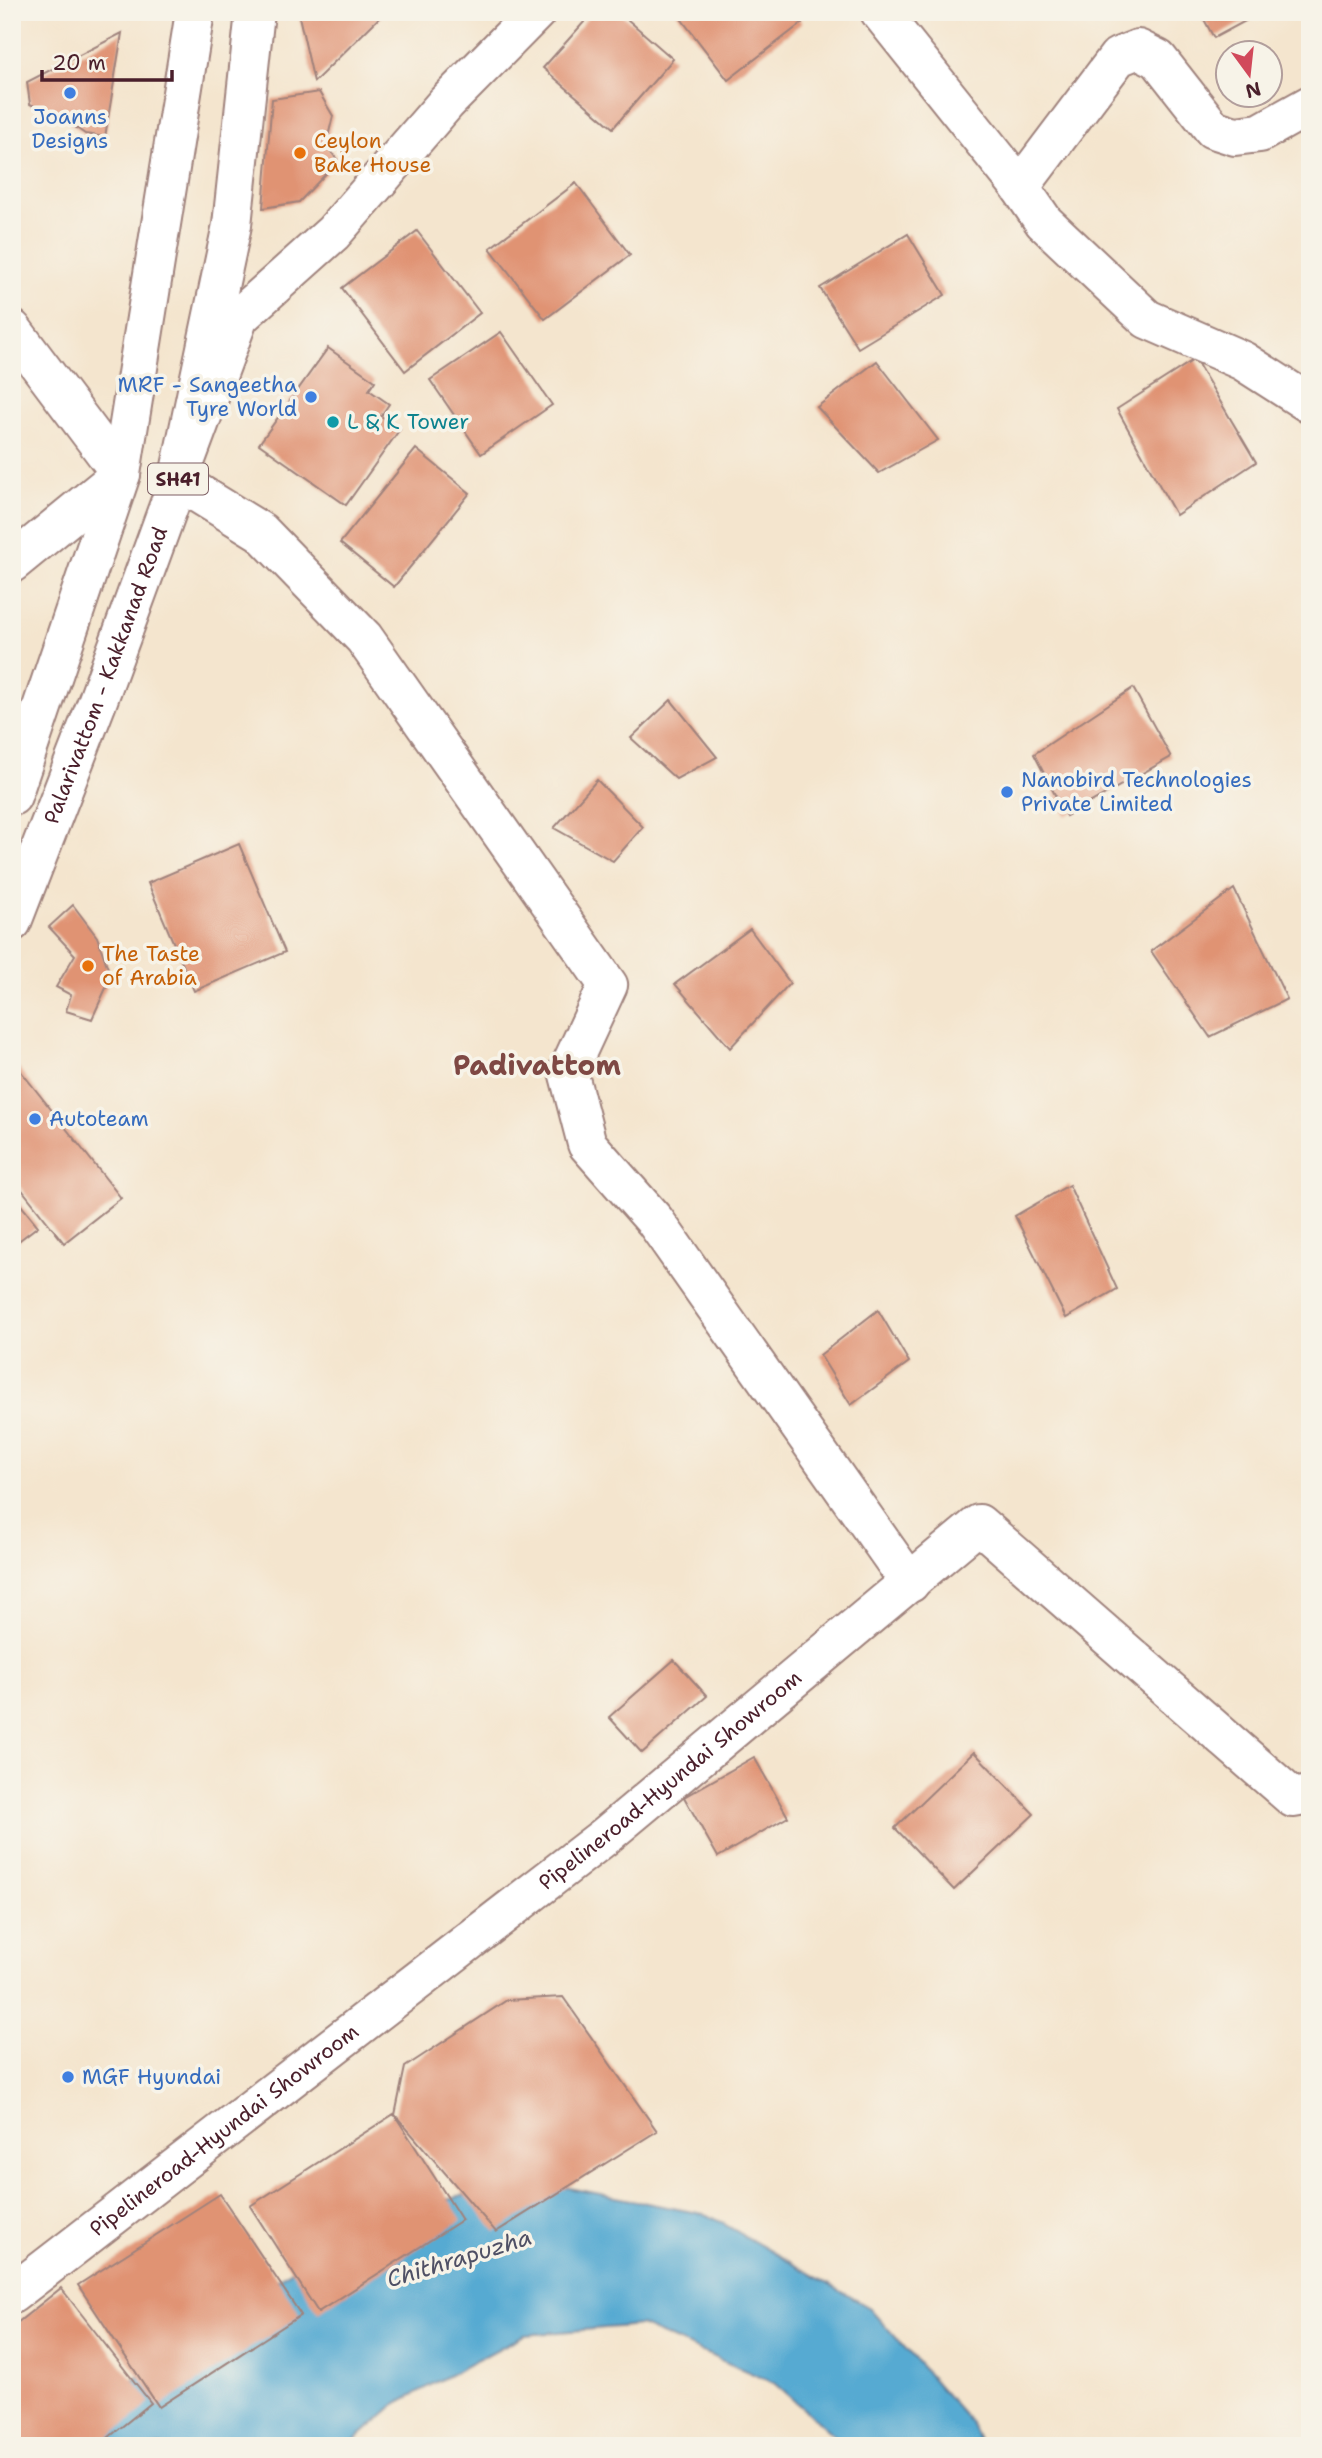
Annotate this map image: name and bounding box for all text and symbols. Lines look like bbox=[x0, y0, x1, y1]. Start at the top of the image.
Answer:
scale bar bbox=[42, 38, 172, 82]
north arrow bbox=[1214, 38, 1284, 108]
text: 20 m bbox=[52, 49, 106, 77]
text: N bbox=[1243, 76, 1264, 104]
marker: Joanns Designs bbox=[62, 85, 78, 101]
place label: Joanns Designs bbox=[32, 103, 108, 155]
place label: Ceylon Bake House bbox=[314, 127, 431, 179]
marker: Ceylon Bake House bbox=[292, 145, 308, 161]
place label: MRF - Sangeetha Tyre World bbox=[117, 371, 297, 423]
marker: MRF - Sangeetha Tyre World bbox=[303, 389, 319, 405]
place label: L & K Tower bbox=[347, 408, 469, 436]
marker: L & K Tower bbox=[325, 414, 341, 430]
road number: SH41 bbox=[148, 464, 208, 494]
street label: Palarivattom - Kakkanad Road bbox=[37, 523, 174, 828]
place label: Nanobird Technologies Private Limited bbox=[1021, 766, 1252, 818]
marker: Nanobird Technologies Private Limited bbox=[999, 784, 1015, 800]
place label: The Taste of Arabia bbox=[102, 940, 200, 992]
marker: The Taste of Arabia bbox=[80, 958, 96, 974]
district label: Padivattom bbox=[453, 1046, 621, 1084]
place label: Autoteam bbox=[49, 1105, 149, 1133]
marker: Autoteam bbox=[27, 1111, 43, 1127]
street label: Pipelineroad-Hyundai Showroom bbox=[533, 1664, 807, 1896]
street label: Pipelineroad-Hyundai Showroom bbox=[84, 2018, 364, 2243]
place label: MGF Hyundai bbox=[82, 2063, 221, 2091]
marker: MGF Hyundai bbox=[60, 2069, 76, 2085]
water label: Chithrapuzha bbox=[383, 2222, 535, 2294]

